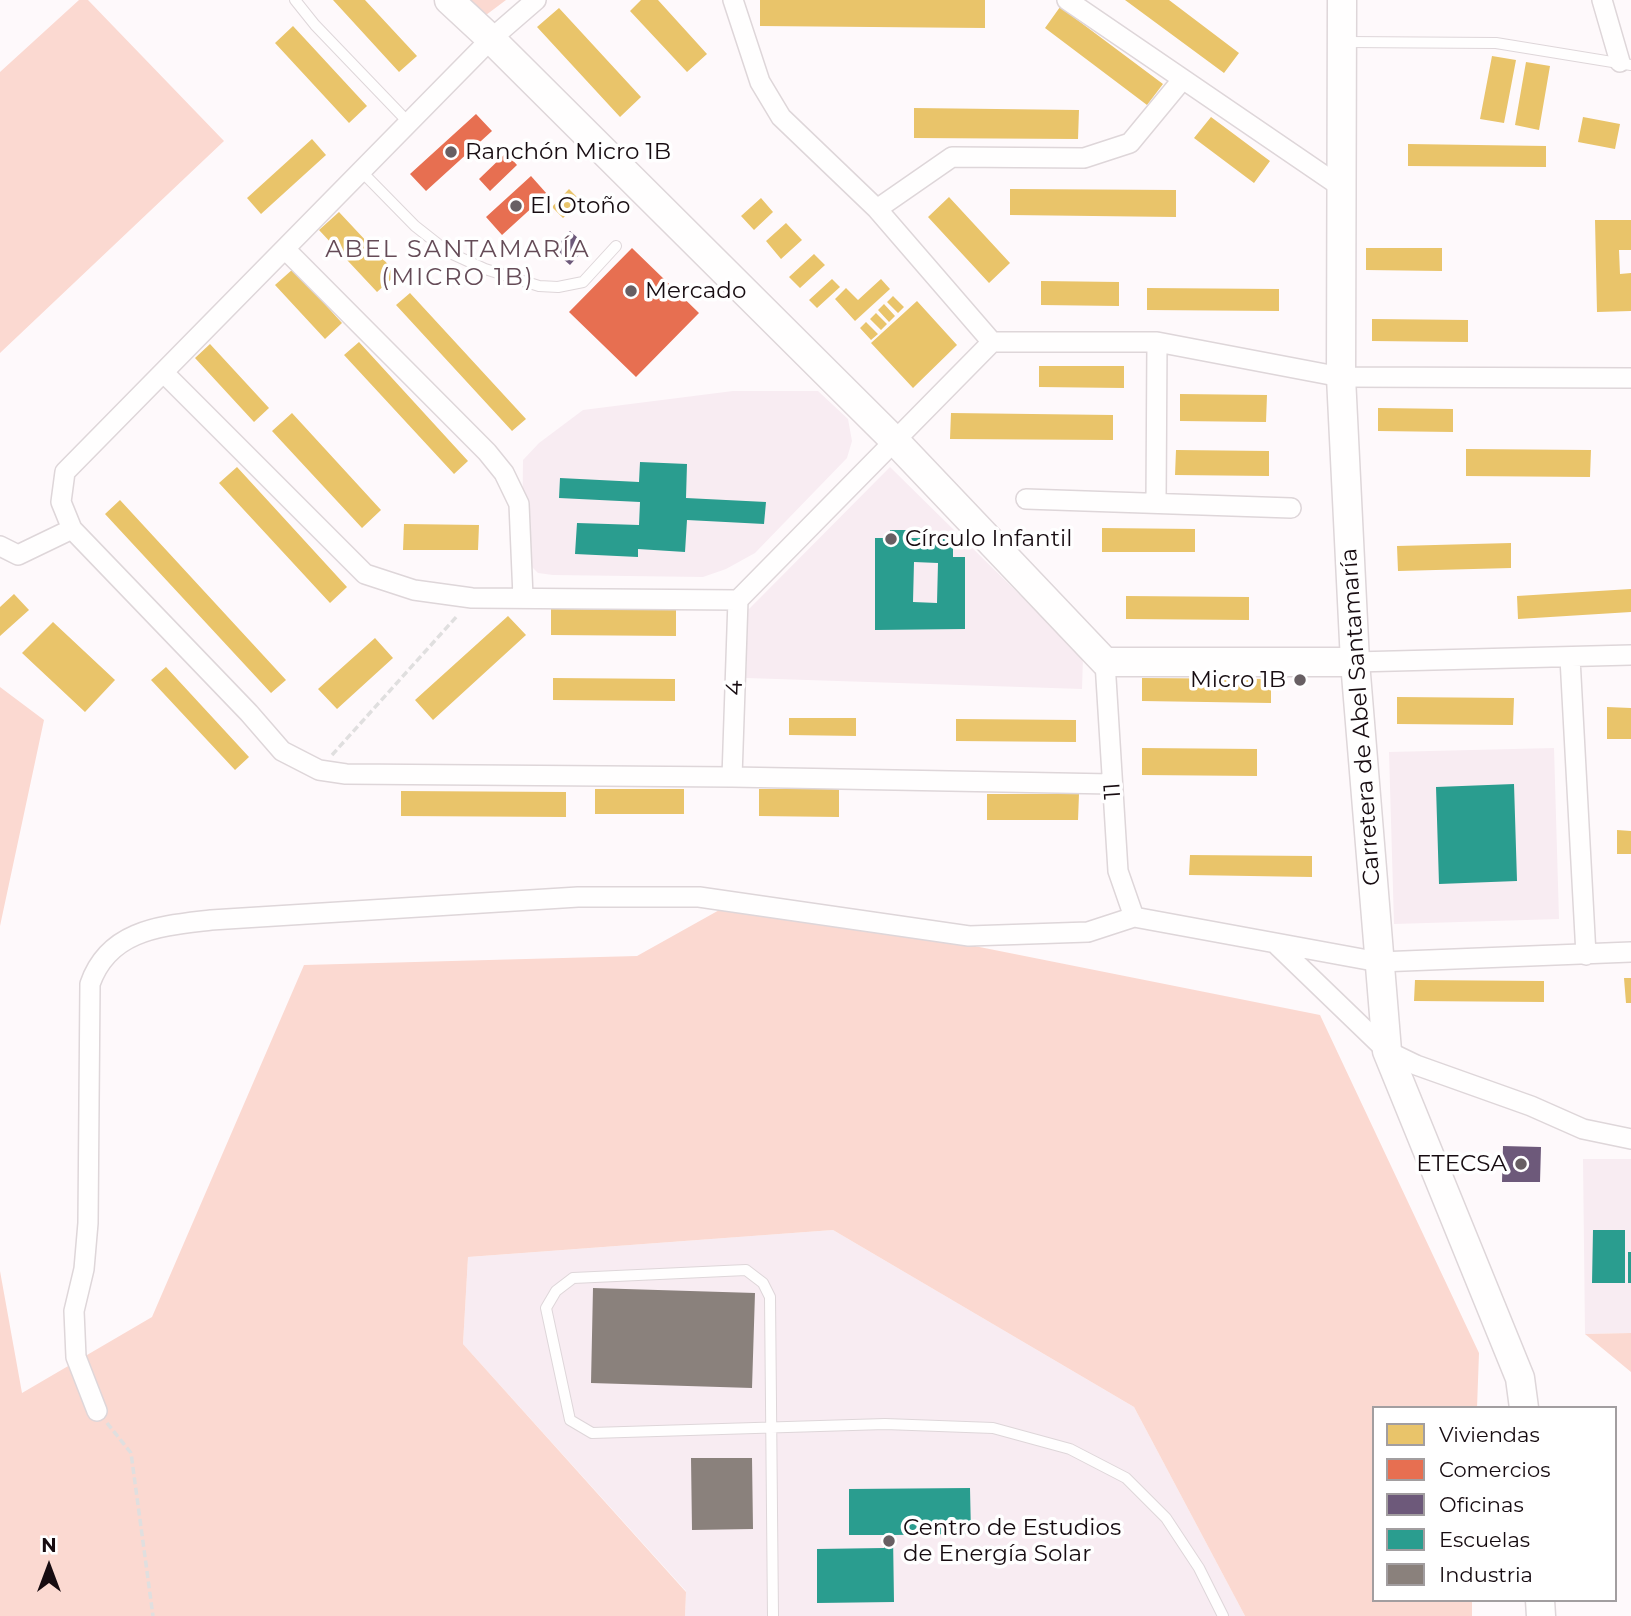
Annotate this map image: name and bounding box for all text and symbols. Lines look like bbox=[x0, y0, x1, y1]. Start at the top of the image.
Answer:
place label: Ranchón Micro 1B bbox=[465, 138, 671, 166]
marker: Ranchón Micro 1B bbox=[443, 144, 459, 160]
place label: El Otoño bbox=[530, 192, 630, 220]
marker: El Otoño bbox=[508, 198, 524, 214]
district label: ABEL SANTAMARÍA (MICRO 1B) bbox=[327, 236, 589, 292]
place label: Mercado bbox=[645, 277, 746, 305]
marker: Mercado bbox=[623, 283, 639, 299]
place label: Círculo Infantil bbox=[905, 525, 1072, 553]
marker: Círculo Infantil bbox=[883, 531, 899, 547]
street label: Carretera de Abel Santamaría bbox=[1335, 547, 1387, 887]
place label: Micro 1B bbox=[1190, 666, 1286, 694]
marker: Micro 1B bbox=[1292, 672, 1308, 688]
street label: 4 bbox=[721, 680, 749, 696]
street label: 11 bbox=[1099, 782, 1127, 800]
place label: ETECSA bbox=[1416, 1150, 1507, 1178]
marker: ETECSA bbox=[1513, 1156, 1529, 1172]
legend bbox=[1372, 1406, 1617, 1602]
text: Viviendas bbox=[1439, 1422, 1540, 1447]
text: Comercios bbox=[1439, 1457, 1550, 1482]
text: Oficinas bbox=[1439, 1492, 1524, 1517]
place label: Centro de Estudios de Energía Solar bbox=[903, 1514, 1121, 1568]
text: Escuelas bbox=[1439, 1527, 1530, 1552]
north arrow bbox=[14, 1532, 84, 1602]
marker: Centro de Estudios de Energía Solar bbox=[881, 1533, 897, 1549]
text: N bbox=[41, 1534, 57, 1557]
text: Industria bbox=[1439, 1562, 1533, 1587]

